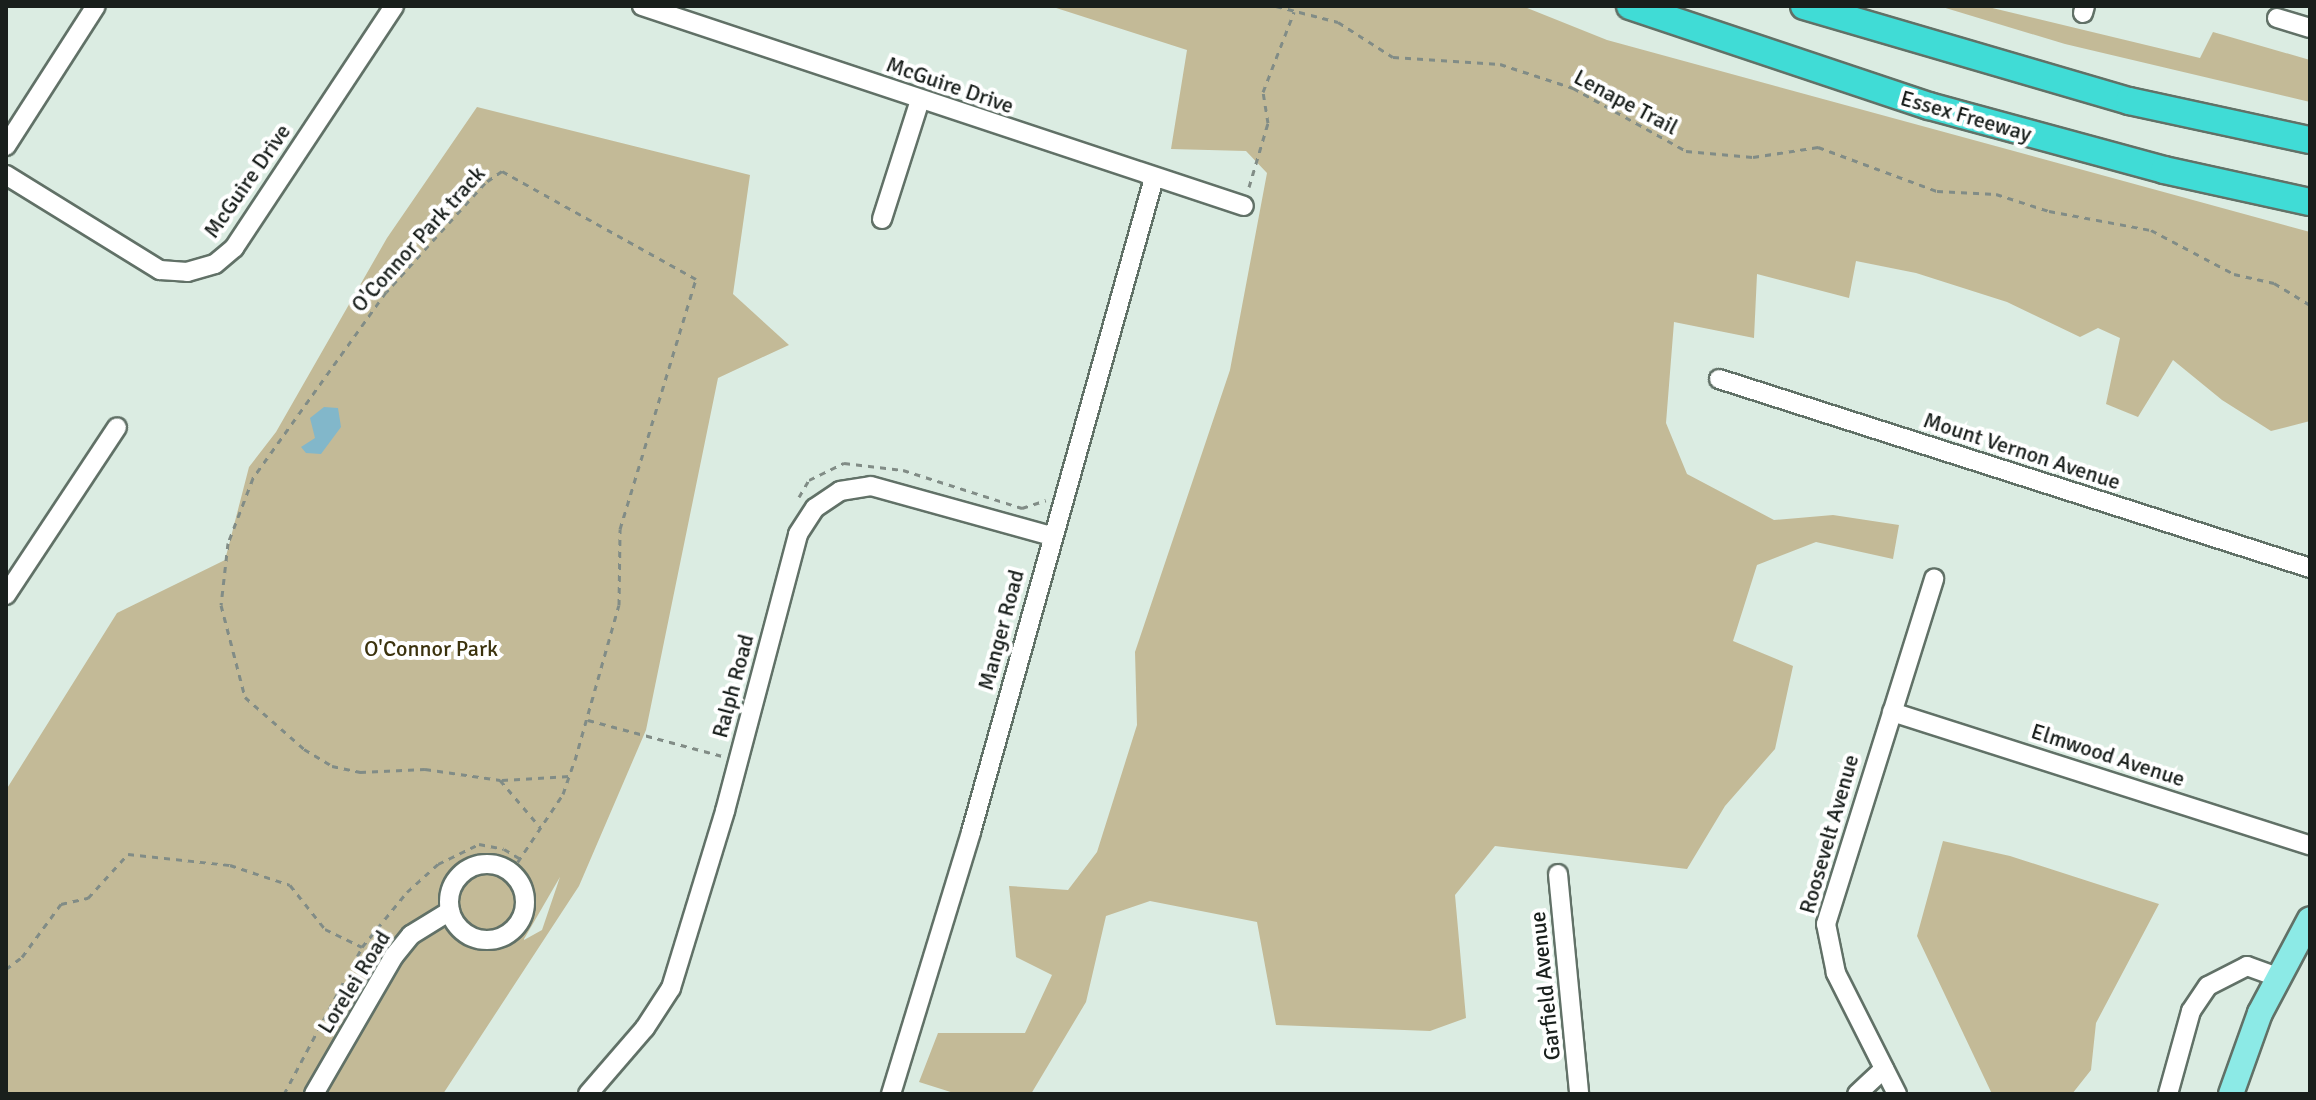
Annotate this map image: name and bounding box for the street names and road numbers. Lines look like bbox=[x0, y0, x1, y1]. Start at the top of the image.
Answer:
street label: McGuire Drive bbox=[883, 51, 1017, 119]
street label: Lenape Trail bbox=[1570, 64, 1682, 140]
street label: Essex Freeway bbox=[1898, 85, 2034, 147]
street label: McGuire Drive bbox=[198, 119, 296, 243]
street label: O'Connor Park track bbox=[346, 161, 490, 317]
street label: Mount Vernon Avenue bbox=[1920, 407, 2124, 495]
street label: Manger Road bbox=[972, 567, 1030, 693]
street label: Ralph Road bbox=[707, 631, 759, 741]
street label: Elmwood Avenue bbox=[2028, 718, 2188, 792]
street label: Roosevelt Avenue bbox=[1794, 751, 1864, 917]
street label: Garfield Avenue bbox=[1524, 910, 1566, 1062]
street label: Lorelei Road bbox=[312, 926, 396, 1038]

